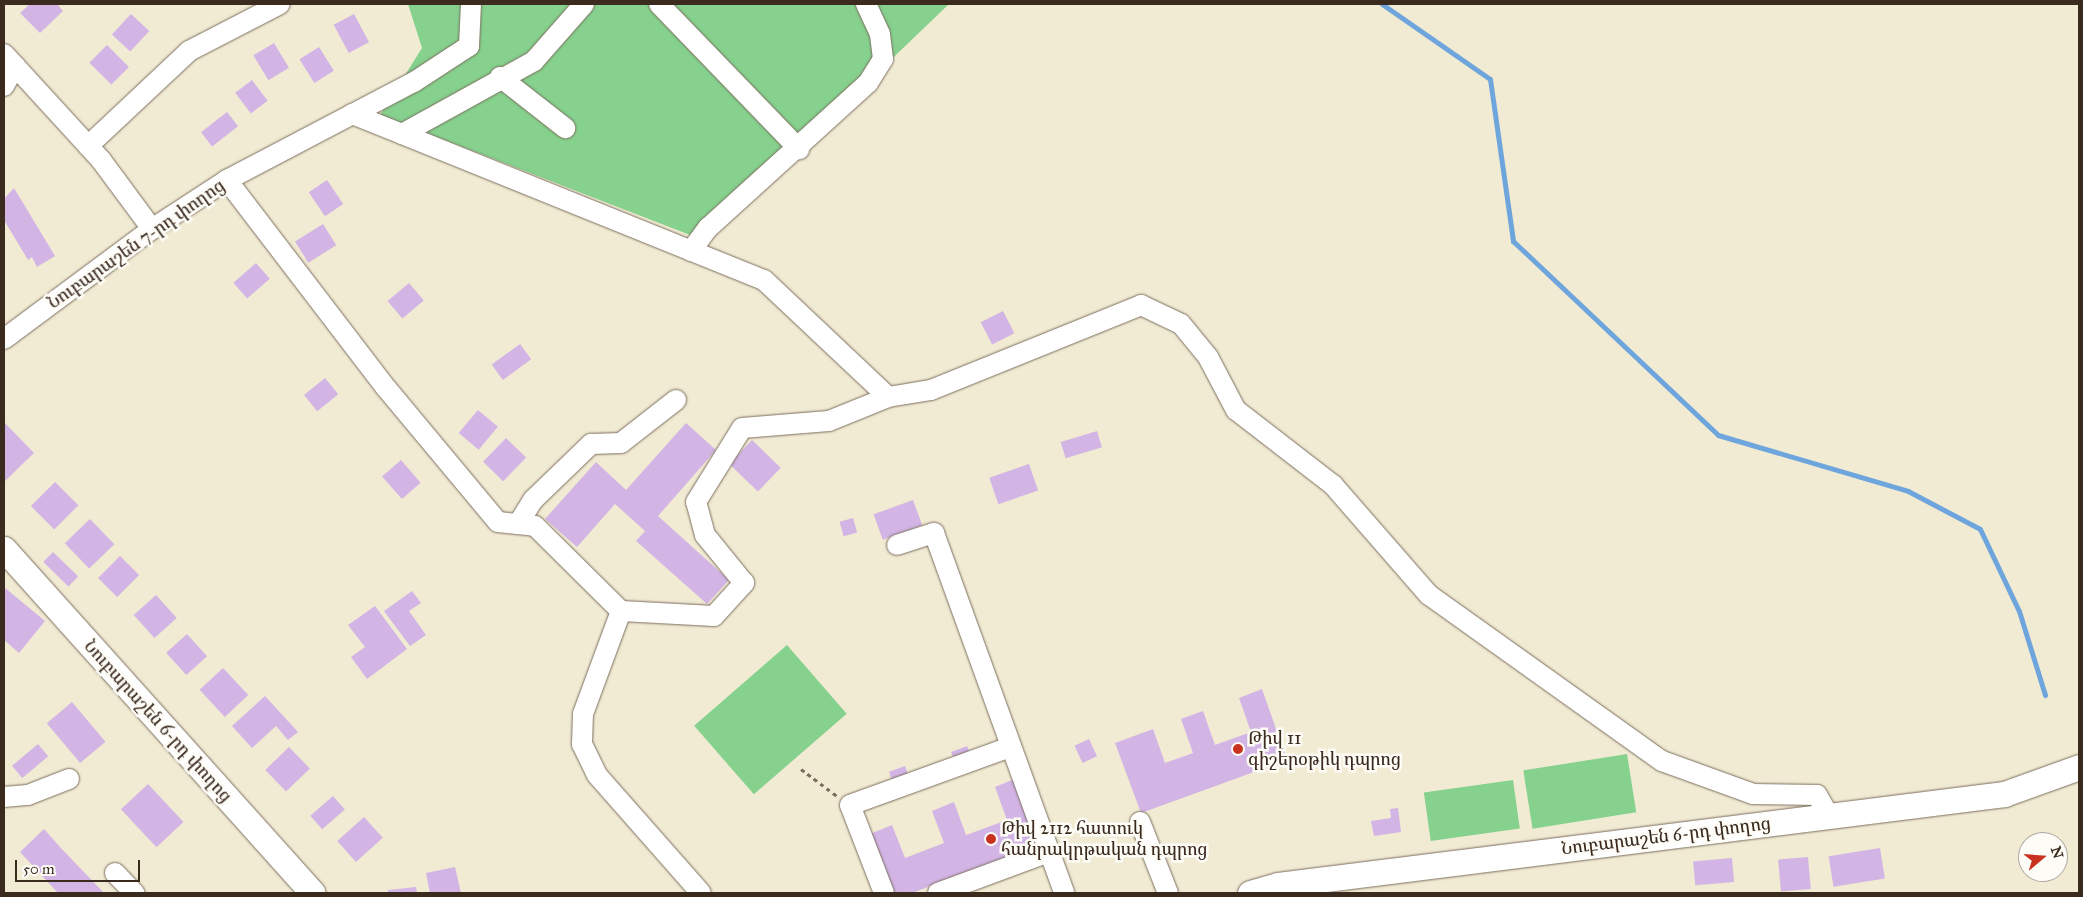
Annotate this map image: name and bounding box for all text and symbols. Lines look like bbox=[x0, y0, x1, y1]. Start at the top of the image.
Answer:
street label: Նուբարաշեն 7-րդ փողոց bbox=[43, 175, 229, 313]
street label: Նուբարաշեն 6-րդ փողոց bbox=[79, 635, 237, 807]
place label: Թիվ 11 գիշերօթիկ դպրոց bbox=[1248, 728, 1401, 771]
marker: Թիվ 11 գիշերօթիկ դպրոց bbox=[1232, 743, 1244, 755]
street label: Նուբարաշեն 6-րդ փողոց bbox=[1560, 812, 1772, 860]
place label: Թիվ 2112 հատուկ հանրակրթական դպրոց bbox=[1001, 818, 1207, 861]
north arrow bbox=[2018, 832, 2068, 882]
marker: Թիվ 2112 հատուկ հանրակրթական դպրոց bbox=[985, 833, 997, 845]
text: N bbox=[2047, 844, 2067, 861]
scale bar bbox=[18, 850, 142, 882]
text: 50 m bbox=[23, 860, 55, 878]

